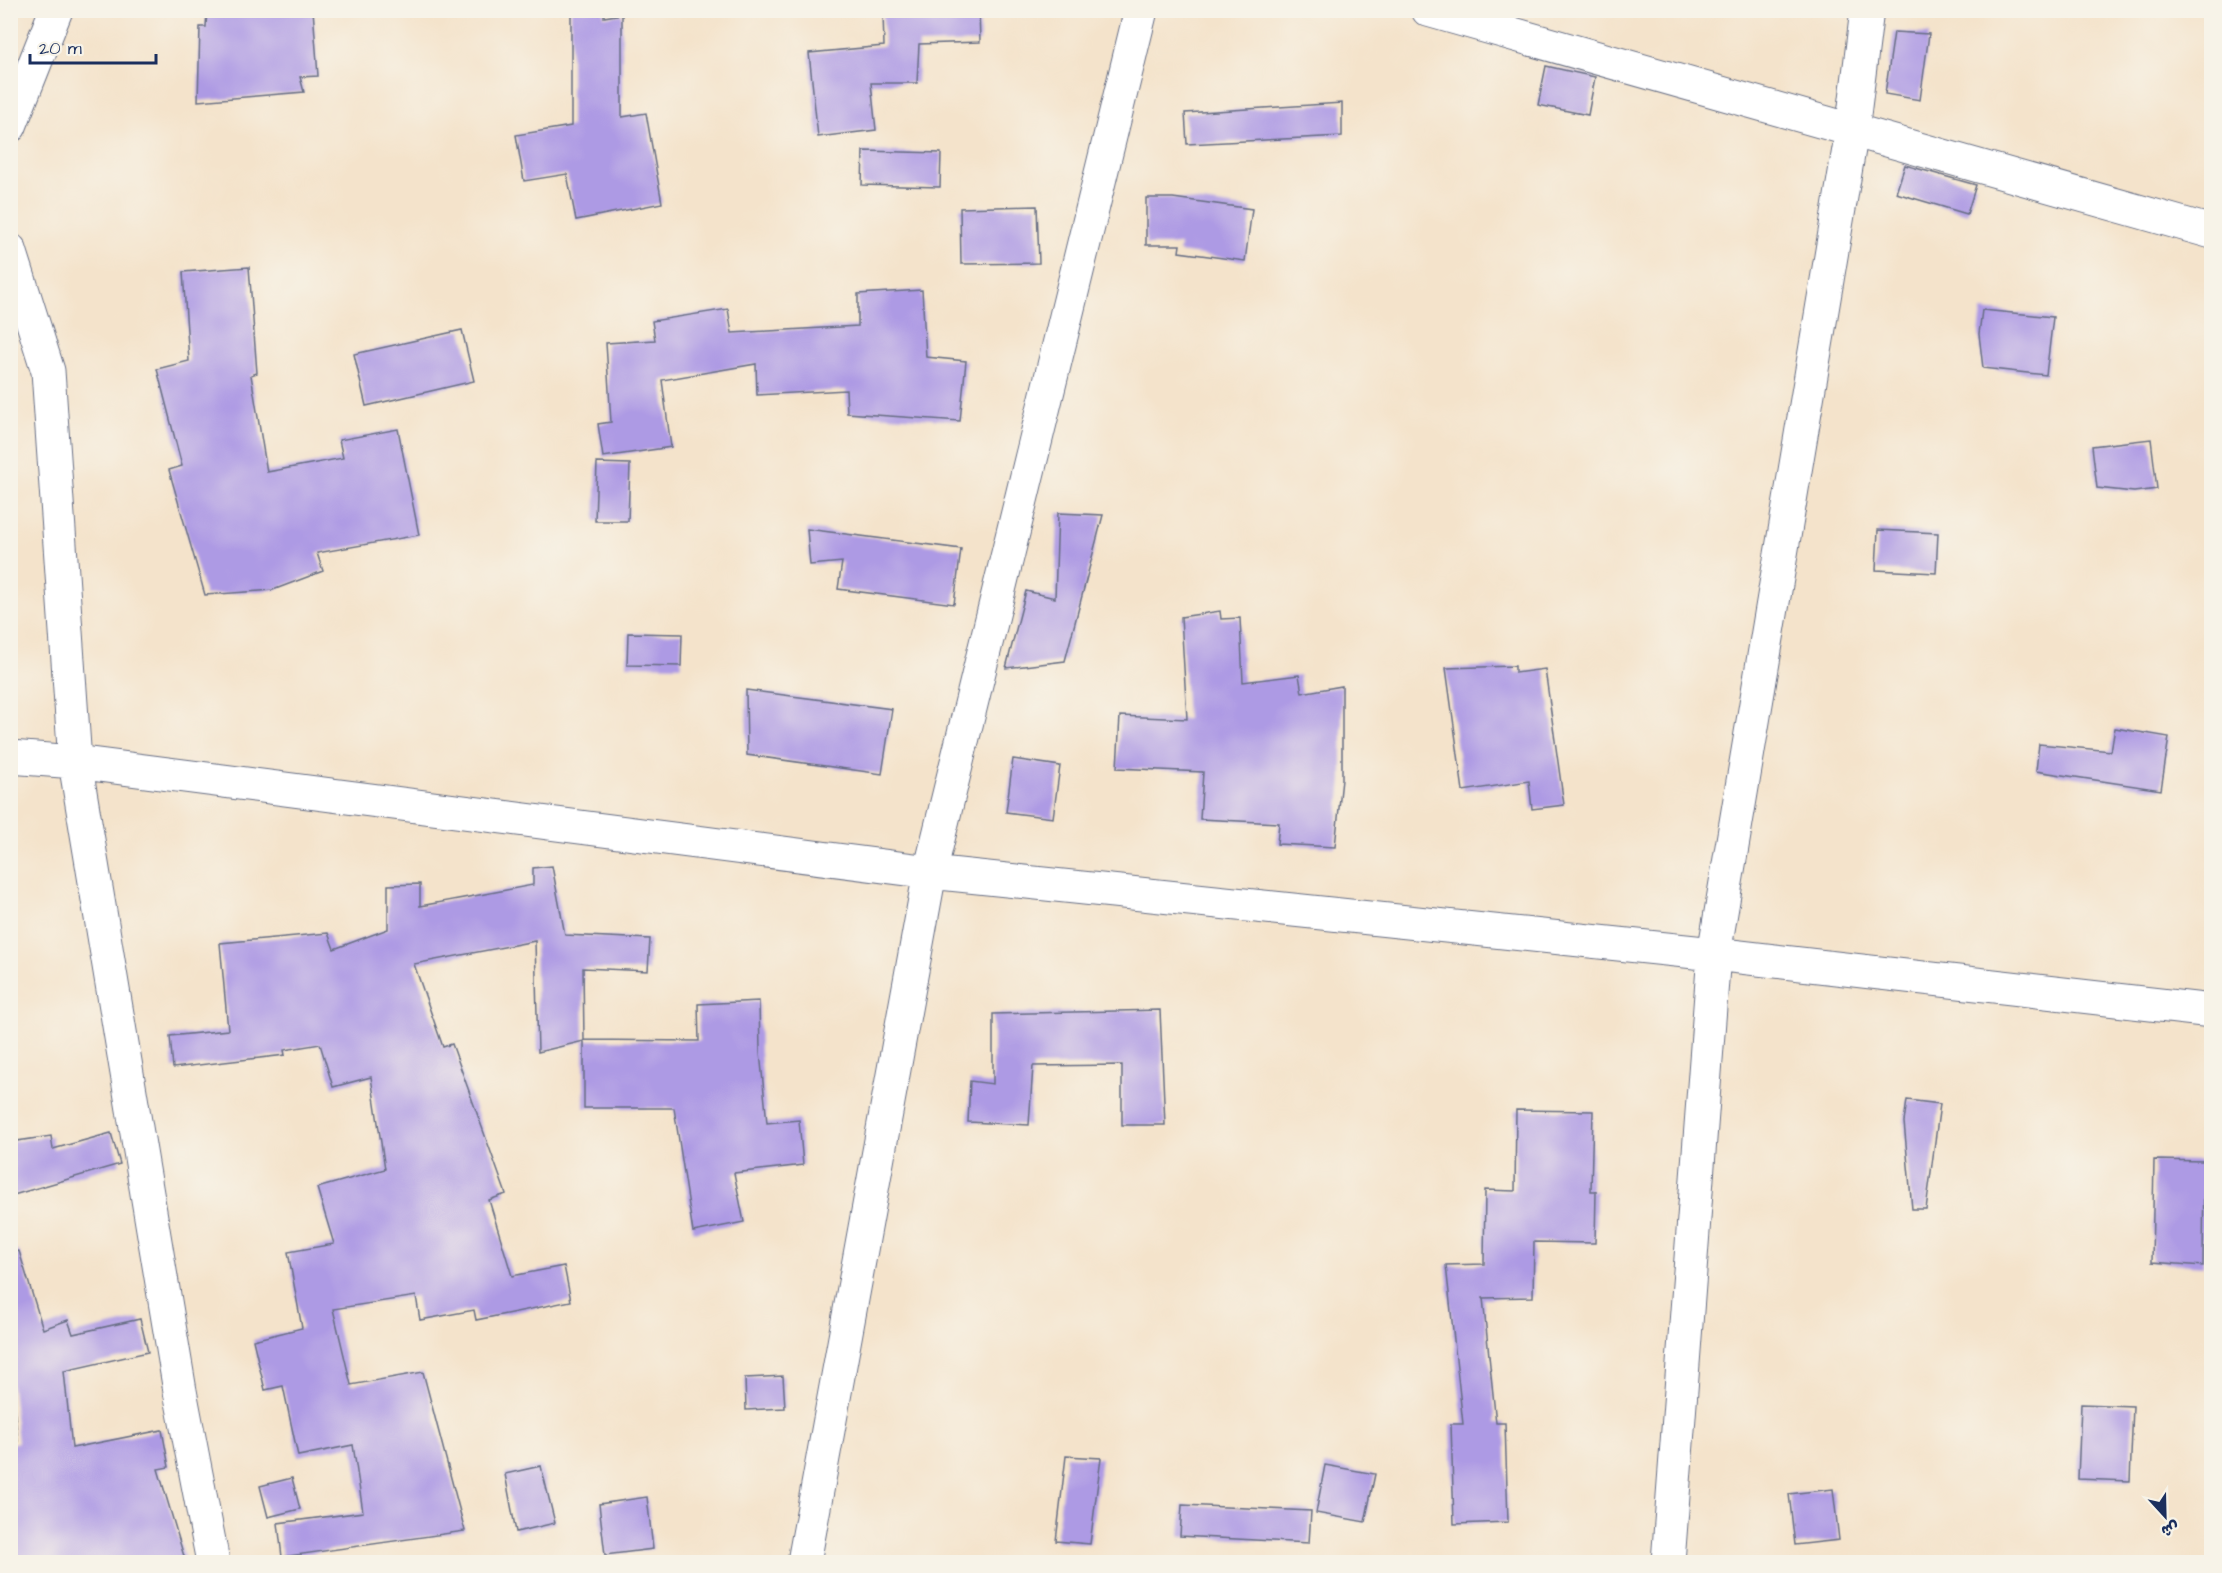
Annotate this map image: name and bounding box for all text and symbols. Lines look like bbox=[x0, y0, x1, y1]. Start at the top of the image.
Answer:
scale bar bbox=[30, 27, 156, 65]
text: 20 m bbox=[39, 36, 82, 61]
north arrow bbox=[2135, 1486, 2195, 1546]
text: ش bbox=[2158, 1515, 2183, 1542]

